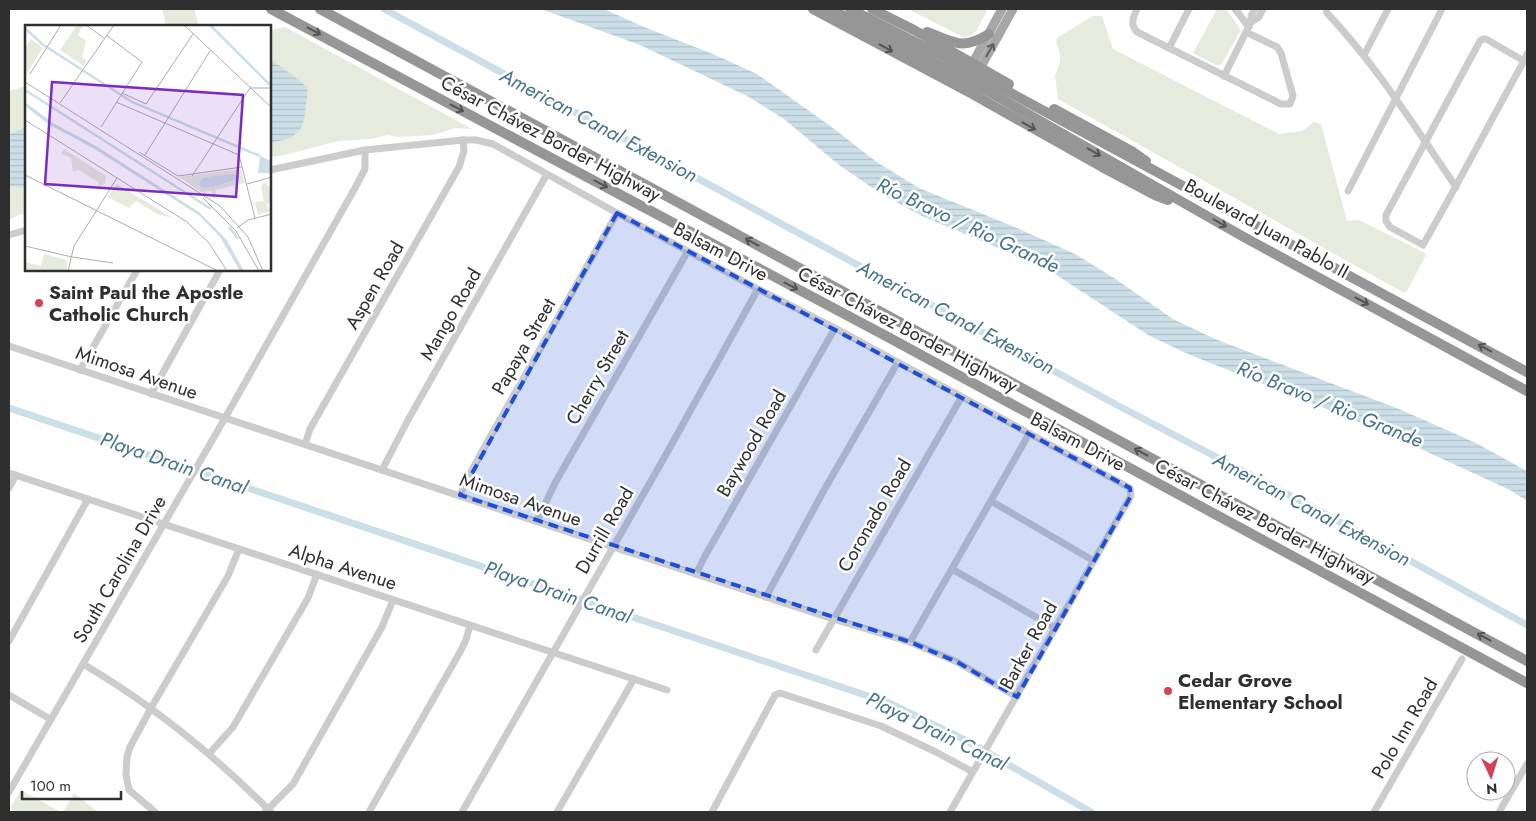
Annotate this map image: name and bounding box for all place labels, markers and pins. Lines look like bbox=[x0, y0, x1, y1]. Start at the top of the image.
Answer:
place label: Saint Paul the Apostle Catholic Church bbox=[49, 279, 243, 328]
marker: Saint Paul the Apostle Catholic Church bbox=[33, 297, 45, 309]
place label: Cedar Grove Elementary School bbox=[1178, 667, 1343, 716]
marker: Cedar Grove Elementary School bbox=[1162, 685, 1174, 697]

